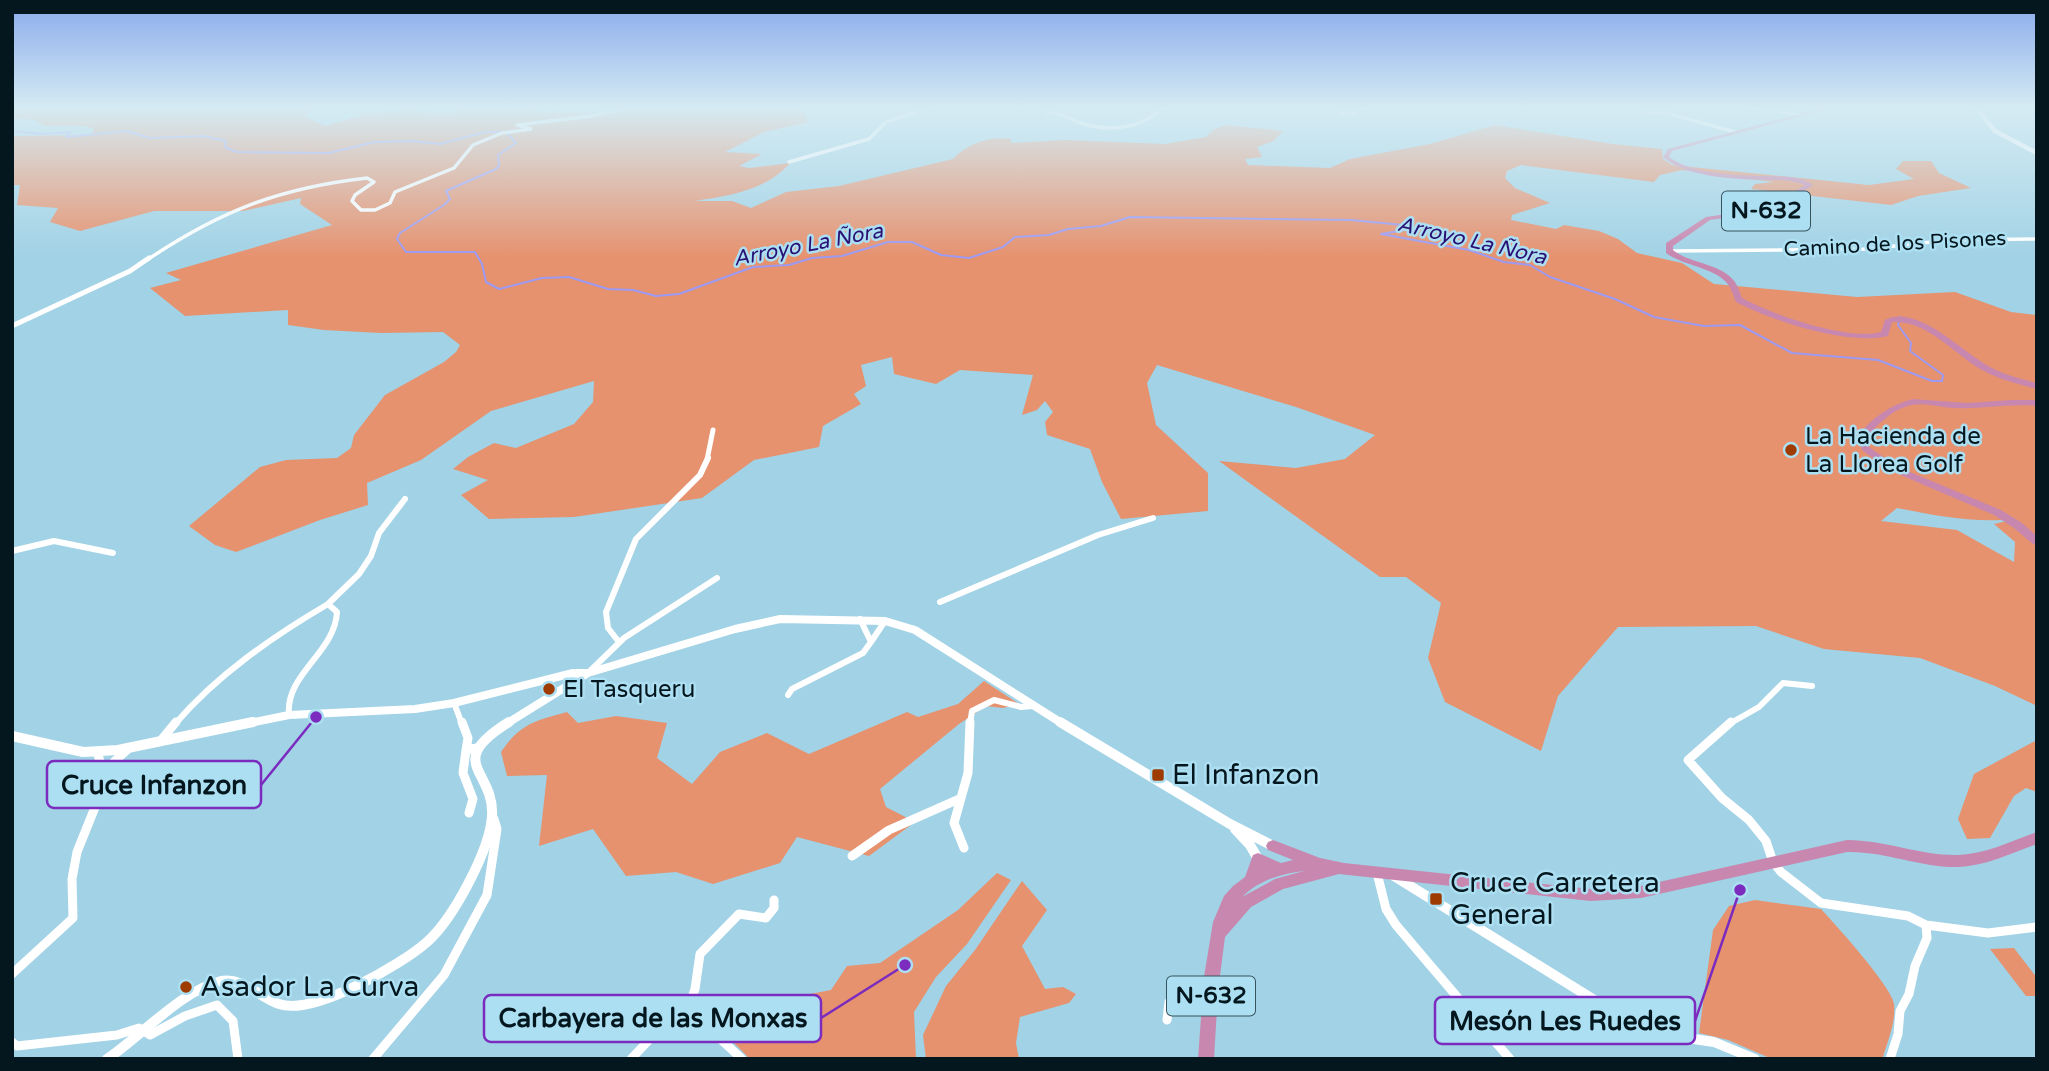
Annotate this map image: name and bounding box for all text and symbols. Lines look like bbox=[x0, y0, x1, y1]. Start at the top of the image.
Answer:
road number: N-632 bbox=[1722, 192, 1810, 230]
water label: Arroyo La Ñora bbox=[1395, 212, 1550, 271]
water label: Arroyo La Ñora bbox=[731, 218, 886, 272]
street label: Camino de los Pisones bbox=[1783, 226, 2007, 262]
place label: La Hacienda de La Llorea Golf bbox=[1805, 422, 1981, 479]
marker: La Hacienda de La Llorea Golf bbox=[1783, 442, 1799, 458]
place label: El Tasqueru bbox=[563, 675, 695, 704]
marker: El Tasqueru bbox=[541, 681, 557, 697]
place label: El Infanzon bbox=[1172, 758, 1320, 792]
callout: Cruce Infanzon bbox=[47, 761, 261, 808]
marker: El Infanzon bbox=[1150, 767, 1166, 783]
text: Cruce Infanzon bbox=[61, 770, 247, 801]
place label: Cruce Carretera General bbox=[1450, 866, 1660, 932]
marker: Cruce Carretera General bbox=[1428, 891, 1444, 907]
place label: Asador La Curva bbox=[200, 970, 419, 1004]
road number: N-632 bbox=[1167, 976, 1255, 1015]
marker: Asador La Curva bbox=[178, 979, 194, 995]
callout: Carbayera de las Monxas bbox=[484, 995, 821, 1042]
callout: Mesón Les Ruedes bbox=[1435, 997, 1695, 1044]
text: Carbayera de las Monxas bbox=[498, 1003, 808, 1034]
text: Mesón Les Ruedes bbox=[1449, 1006, 1681, 1037]

